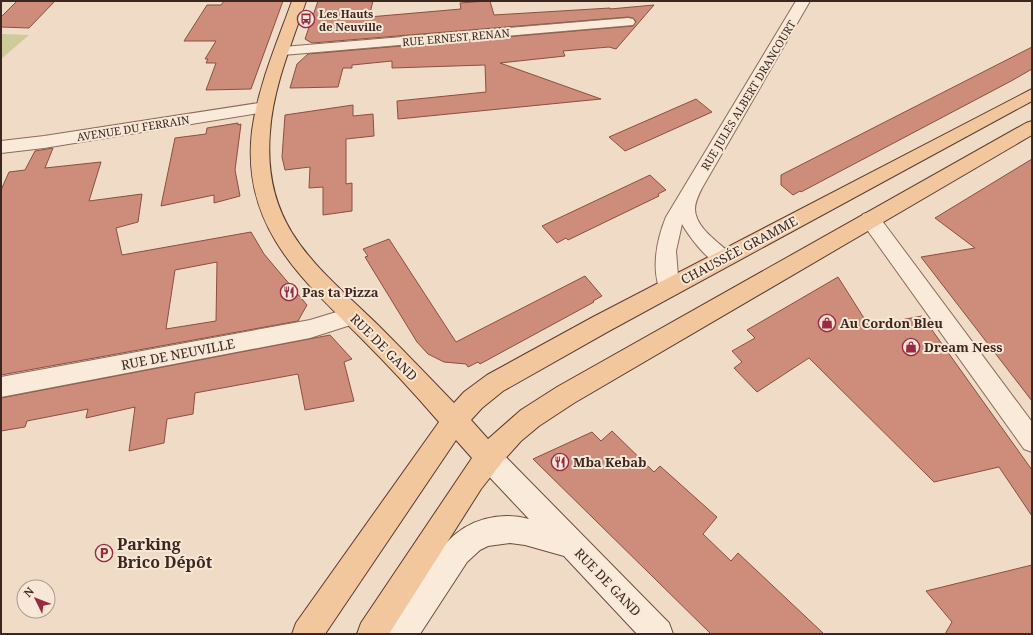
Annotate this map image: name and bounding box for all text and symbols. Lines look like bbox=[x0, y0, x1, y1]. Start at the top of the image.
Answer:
place label: Les Hauts de Neuville bbox=[319, 6, 382, 34]
bus stop icon: Les Hauts de Neuville bbox=[296, 9, 316, 29]
street label: RUE JULES ALBERT DRANCOURT bbox=[697, 17, 799, 173]
street label: RUE ERNEST RENAN bbox=[402, 25, 511, 49]
street label: AVENUE DU FERRAIN bbox=[76, 112, 191, 144]
street label: CHAUSSÉE GRAMME bbox=[678, 212, 800, 288]
restaurant icon: Pas ta Pizza bbox=[279, 282, 299, 302]
place label: Pas ta Pizza bbox=[302, 283, 379, 301]
street label: RUE DE GAND bbox=[347, 310, 421, 384]
shop icon: Au Cordon Bleu bbox=[817, 313, 837, 333]
place label: Au Cordon Bleu bbox=[840, 314, 943, 332]
street label: RUE DE NEUVILLE bbox=[120, 334, 236, 374]
shop icon: Dream Ness bbox=[901, 337, 921, 357]
place label: Dream Ness bbox=[924, 338, 1002, 356]
restaurant icon: Mba Kebab bbox=[550, 452, 570, 472]
place label: Mba Kebab bbox=[573, 453, 646, 471]
place label: Parking Brico Dépôt bbox=[117, 533, 213, 573]
parking icon: Parking Brico Dépôt bbox=[94, 543, 114, 563]
street label: RUE DE GAND bbox=[571, 544, 645, 620]
north arrow bbox=[16, 579, 56, 619]
text: N bbox=[20, 583, 37, 600]

